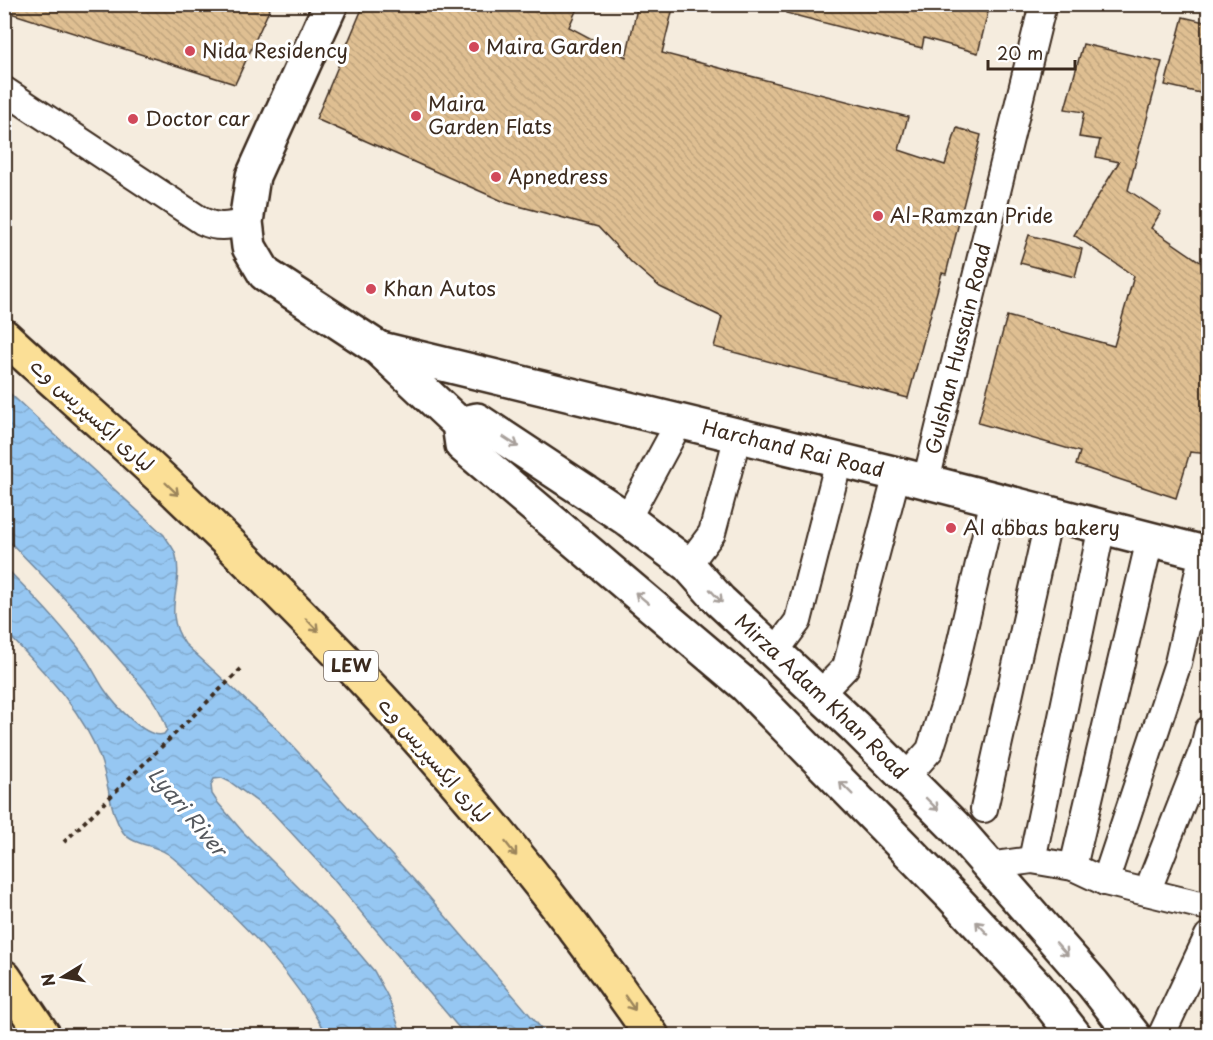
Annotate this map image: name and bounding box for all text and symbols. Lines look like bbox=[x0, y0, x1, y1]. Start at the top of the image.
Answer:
place label: Maira Garden bbox=[486, 31, 622, 61]
scale bar bbox=[988, 33, 1075, 71]
place label: Nida Residency bbox=[202, 35, 348, 65]
text: 20 m bbox=[997, 39, 1043, 66]
marker: Maira Garden bbox=[467, 40, 481, 54]
marker: Nida Residency bbox=[183, 44, 197, 58]
place label: Maira Garden Flats bbox=[428, 88, 552, 141]
place label: Doctor car bbox=[145, 103, 250, 133]
marker: Maira Garden Flats bbox=[409, 109, 423, 123]
marker: Doctor car bbox=[126, 112, 140, 126]
place label: Apnedress bbox=[508, 161, 608, 191]
marker: Apnedress bbox=[489, 170, 503, 184]
place label: Al-Ramzan Pride bbox=[890, 200, 1053, 230]
marker: Al-Ramzan Pride bbox=[871, 209, 885, 223]
street label: Gulshan Hussain Road bbox=[917, 240, 998, 457]
place label: Khan Autos bbox=[383, 273, 496, 303]
marker: Khan Autos bbox=[364, 282, 378, 296]
street label: لیاری ایکسپریس وے bbox=[24, 350, 161, 478]
street label: Harchand Rai Road bbox=[699, 411, 887, 484]
one-way arrow bbox=[502, 436, 518, 448]
one-way arrow bbox=[165, 481, 180, 496]
place label: Al abbas bakery bbox=[963, 512, 1120, 542]
marker: Al abbas bakery bbox=[944, 521, 958, 535]
one-way arrow bbox=[709, 588, 723, 603]
one-way arrow bbox=[635, 591, 650, 605]
street label: Mirza Adam Khan Road bbox=[729, 606, 915, 786]
one-way arrow bbox=[304, 618, 319, 633]
road number: LEW bbox=[324, 651, 378, 681]
street label: لیاری ایکسپریس وے bbox=[372, 690, 498, 829]
water label: Lyari River bbox=[142, 759, 237, 865]
one-way arrow bbox=[839, 780, 853, 795]
one-way arrow bbox=[925, 797, 939, 812]
one-way arrow bbox=[505, 841, 518, 857]
one-way arrow bbox=[975, 920, 989, 935]
one-way arrow bbox=[1055, 941, 1069, 956]
north arrow bbox=[33, 947, 93, 1007]
text: N bbox=[34, 972, 60, 989]
one-way arrow bbox=[624, 995, 636, 1011]

